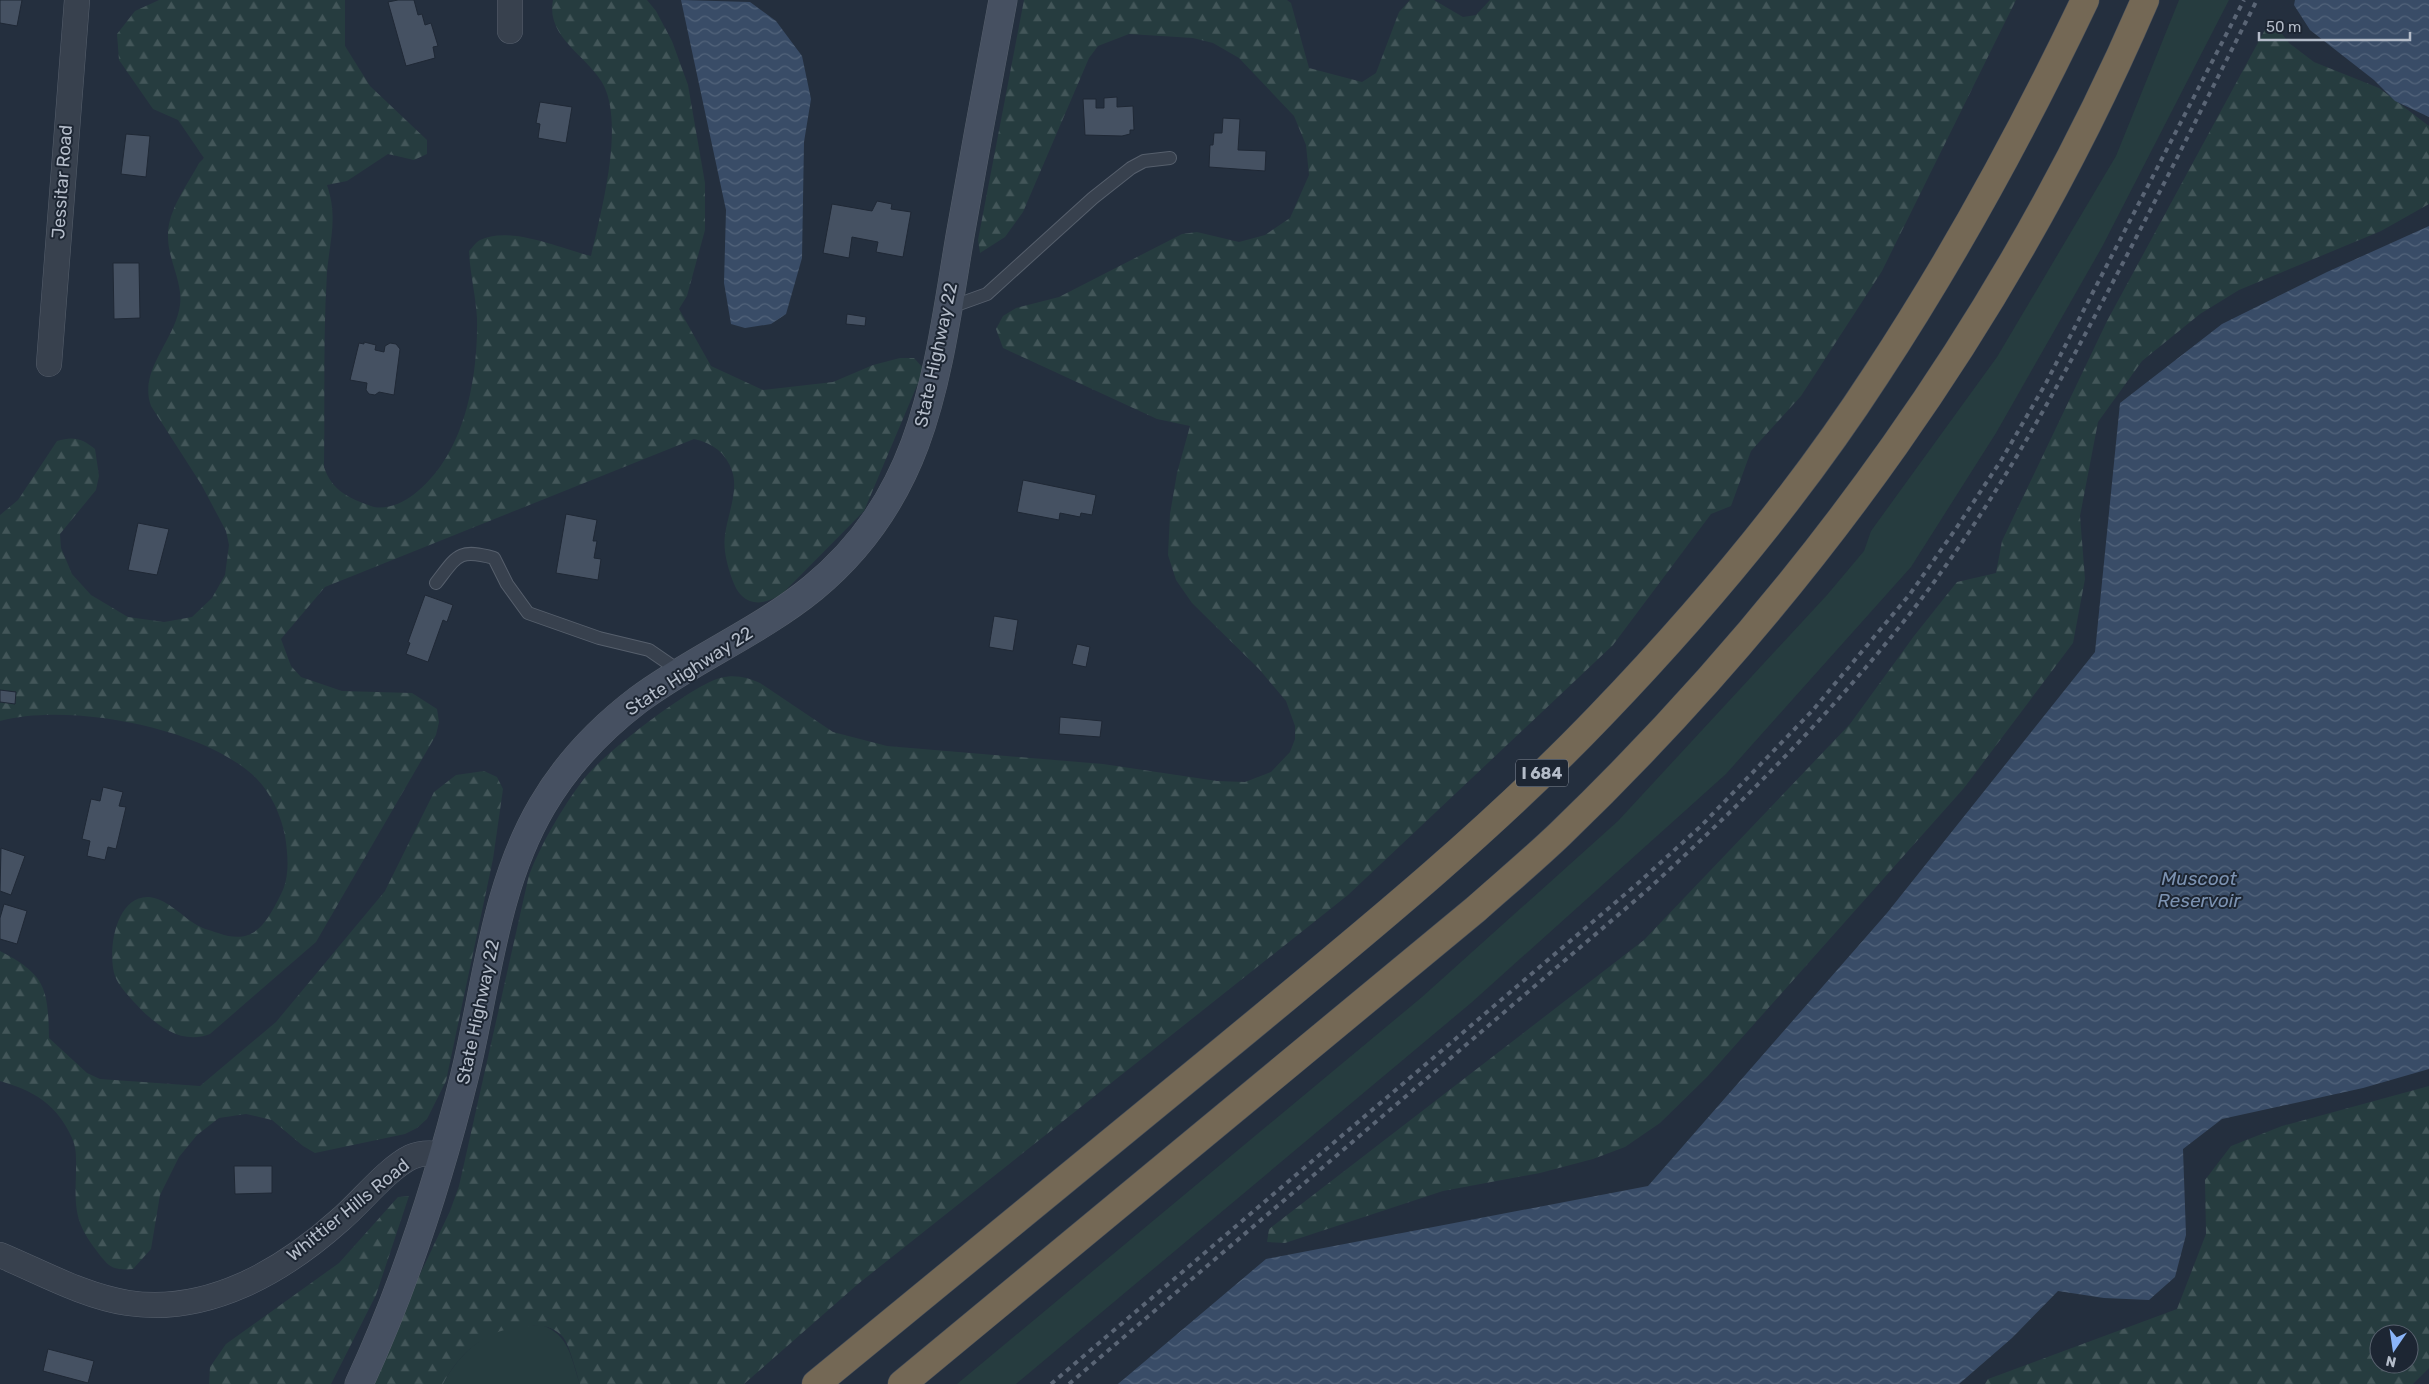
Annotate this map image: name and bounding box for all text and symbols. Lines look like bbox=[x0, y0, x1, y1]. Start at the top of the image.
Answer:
scale bar bbox=[2259, 10, 2410, 42]
text: 50 m bbox=[2266, 18, 2301, 36]
street label: Jessitar Road bbox=[47, 124, 77, 240]
street label: State Highway 22 bbox=[910, 281, 962, 429]
street label: State Highway 22 bbox=[621, 622, 757, 720]
road number: I 684 bbox=[1516, 760, 1568, 786]
water label: Muscoot Reservoir bbox=[2157, 867, 2241, 912]
street label: State Highway 22 bbox=[452, 938, 504, 1086]
street label: Whittier Hills Road bbox=[282, 1154, 414, 1266]
north arrow bbox=[2369, 1324, 2419, 1374]
text: N bbox=[2384, 1352, 2398, 1371]

